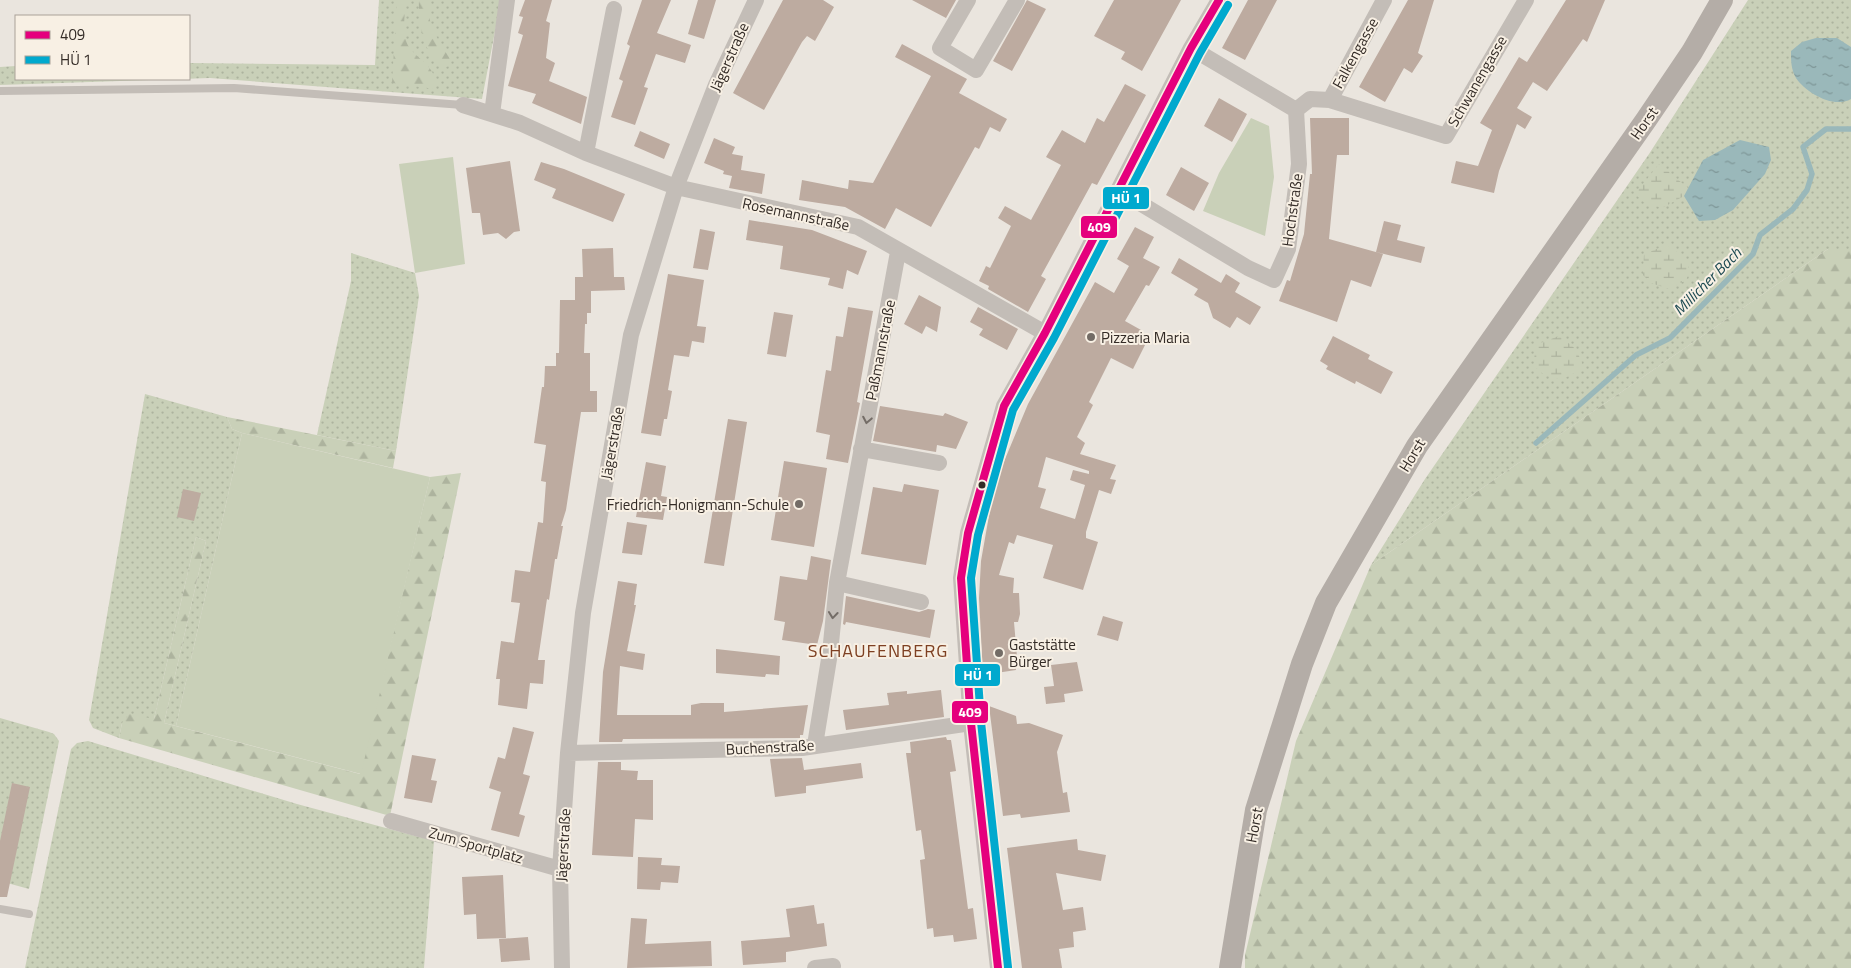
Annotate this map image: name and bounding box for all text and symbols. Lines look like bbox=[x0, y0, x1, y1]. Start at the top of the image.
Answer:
street label: Falkengasse bbox=[1326, 13, 1384, 93]
legend bbox=[15, 15, 190, 80]
street label: Jägerstraße bbox=[704, 19, 754, 95]
text: 409 bbox=[60, 23, 85, 46]
street label: Schwanengasse bbox=[1442, 31, 1512, 131]
text: HÜ 1 bbox=[60, 48, 92, 71]
street label: Horst bbox=[1624, 101, 1664, 144]
street label: Hochstraße bbox=[1275, 172, 1309, 248]
line badge: HÜ 1 bbox=[1102, 186, 1150, 210]
text: HÜ 1 bbox=[1111, 187, 1141, 208]
street label: Rosemannstraße bbox=[740, 191, 852, 237]
line badge: 409 bbox=[1080, 215, 1118, 239]
text: 409 bbox=[1087, 216, 1111, 237]
water label: Millicher Bach bbox=[1667, 241, 1747, 321]
street label: Paßmannstraße bbox=[859, 298, 901, 402]
place label: Pizzeria Maria bbox=[1101, 326, 1190, 349]
marker: Pizzeria Maria bbox=[1085, 331, 1097, 343]
street label: Jägerstraße bbox=[594, 405, 630, 481]
one-way arrow bbox=[862, 416, 872, 424]
street label: Horst bbox=[1393, 433, 1431, 476]
unlabelled marker bbox=[977, 480, 987, 490]
place label: Friedrich-Honigmann-Schule bbox=[607, 493, 789, 516]
marker: Friedrich-Honigmann-Schule bbox=[793, 498, 805, 510]
one-way arrow bbox=[828, 611, 839, 619]
place label: Gaststätte Bürger bbox=[1009, 633, 1076, 673]
district label: SCHAUFENBERG bbox=[808, 637, 948, 664]
marker: Gaststätte Bürger bbox=[993, 647, 1005, 659]
line badge: HÜ 1 bbox=[954, 663, 1001, 687]
text: HÜ 1 bbox=[963, 664, 993, 685]
line badge: 409 bbox=[951, 700, 989, 724]
text: 409 bbox=[958, 701, 982, 722]
street label: Buchenstraße bbox=[725, 733, 815, 761]
street label: Horst bbox=[1239, 805, 1269, 845]
street label: Jägerstraße bbox=[550, 808, 576, 882]
street label: Zum Sportplatz bbox=[426, 821, 526, 869]

